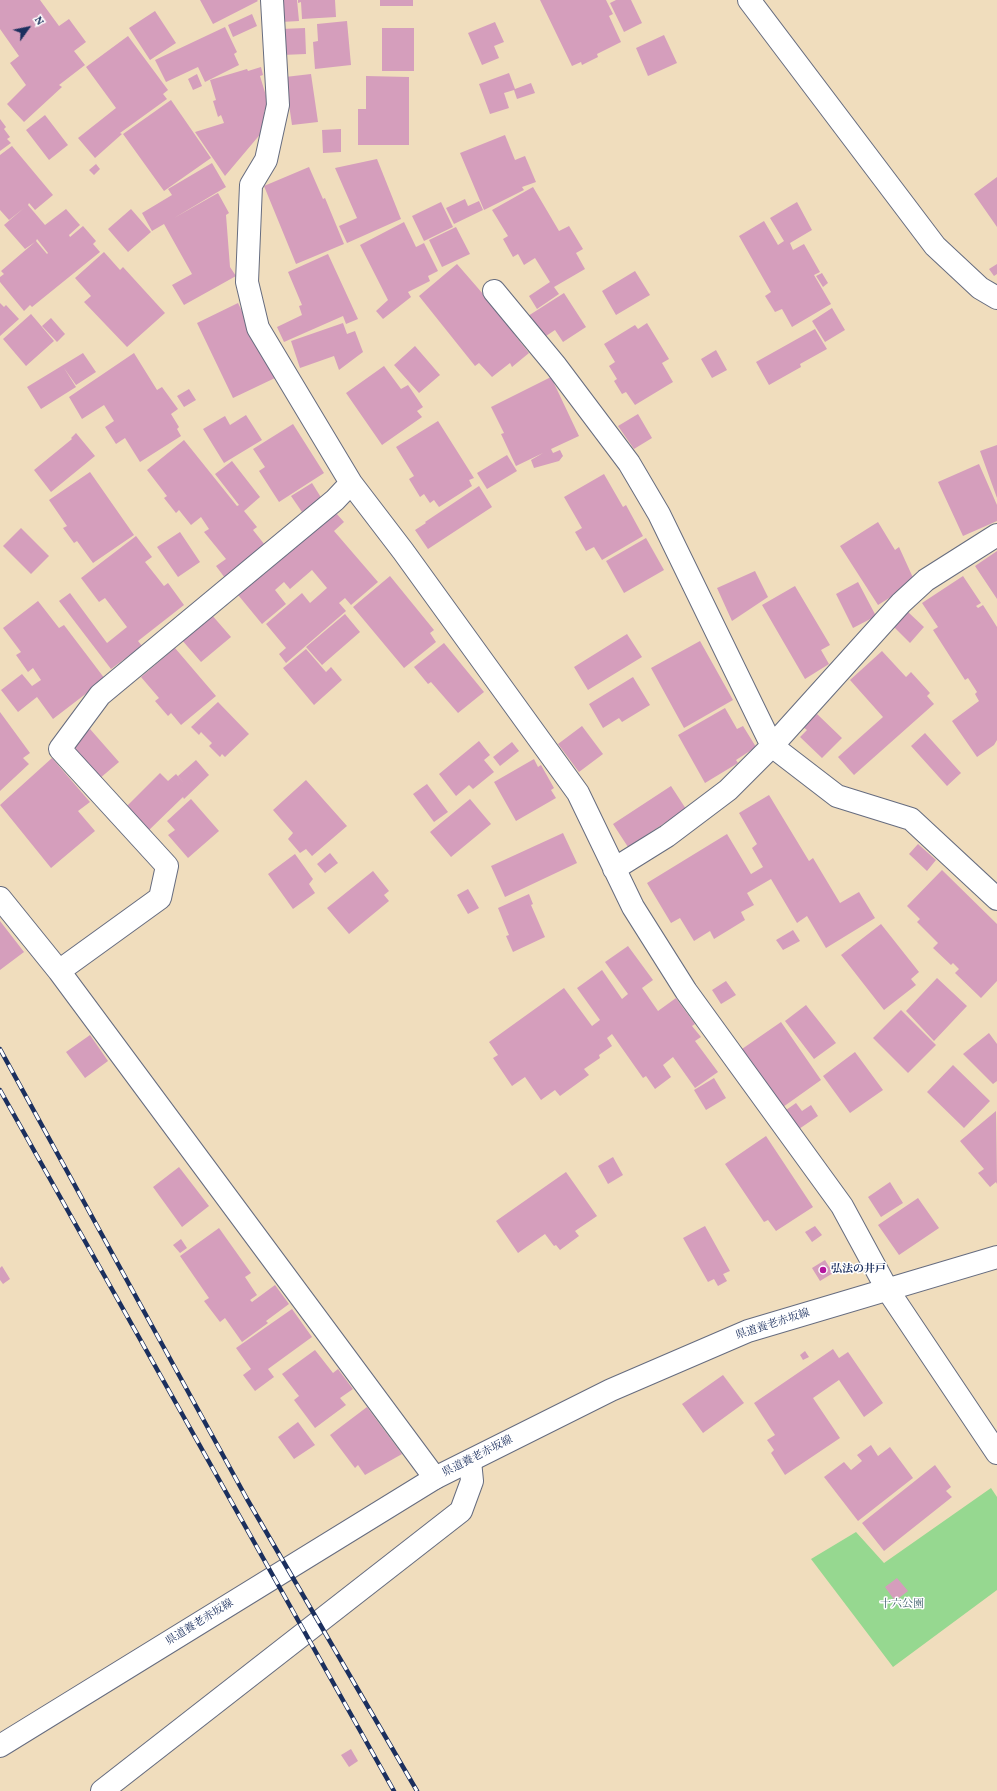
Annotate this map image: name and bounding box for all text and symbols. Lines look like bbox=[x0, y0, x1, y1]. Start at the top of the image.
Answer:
north arrow bbox=[8, 8, 48, 48]
text: N bbox=[30, 14, 47, 29]
place label: 弘法の井戸 bbox=[831, 1263, 886, 1277]
marker: 弘法の井戸 bbox=[818, 1265, 828, 1275]
street label: 県道養老赤坂線 bbox=[734, 1307, 812, 1343]
street label: 県道養老赤坂線 bbox=[441, 1434, 515, 1480]
street label: 県道養老赤坂線 bbox=[164, 1597, 236, 1649]
park label: 十六公園 bbox=[880, 1598, 924, 1612]

